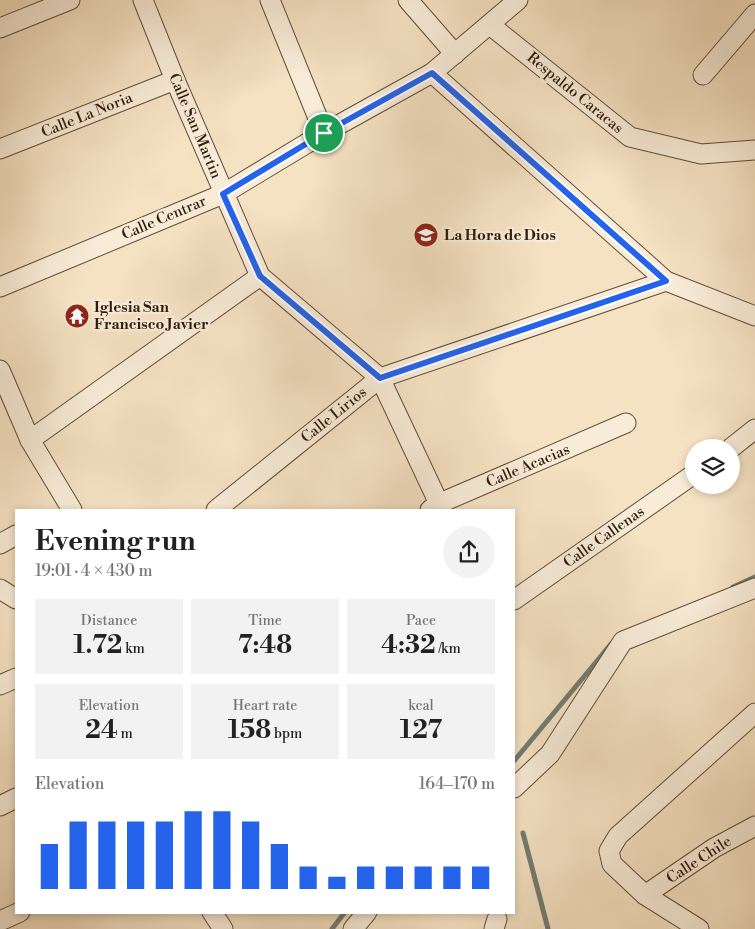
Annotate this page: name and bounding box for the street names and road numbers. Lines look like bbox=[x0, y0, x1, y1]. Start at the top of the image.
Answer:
street label: Respaldo Caracas bbox=[523, 48, 627, 138]
street label: Calle San Martin bbox=[164, 70, 226, 182]
street label: Calle La Noria bbox=[39, 88, 136, 142]
street label: Calle Centrar bbox=[119, 191, 210, 244]
street label: Calle Lirios bbox=[297, 383, 371, 447]
street label: Calle Acacias bbox=[483, 440, 573, 492]
street label: Calle Callenas bbox=[560, 502, 648, 572]
street label: Calle Chile bbox=[663, 832, 735, 888]

